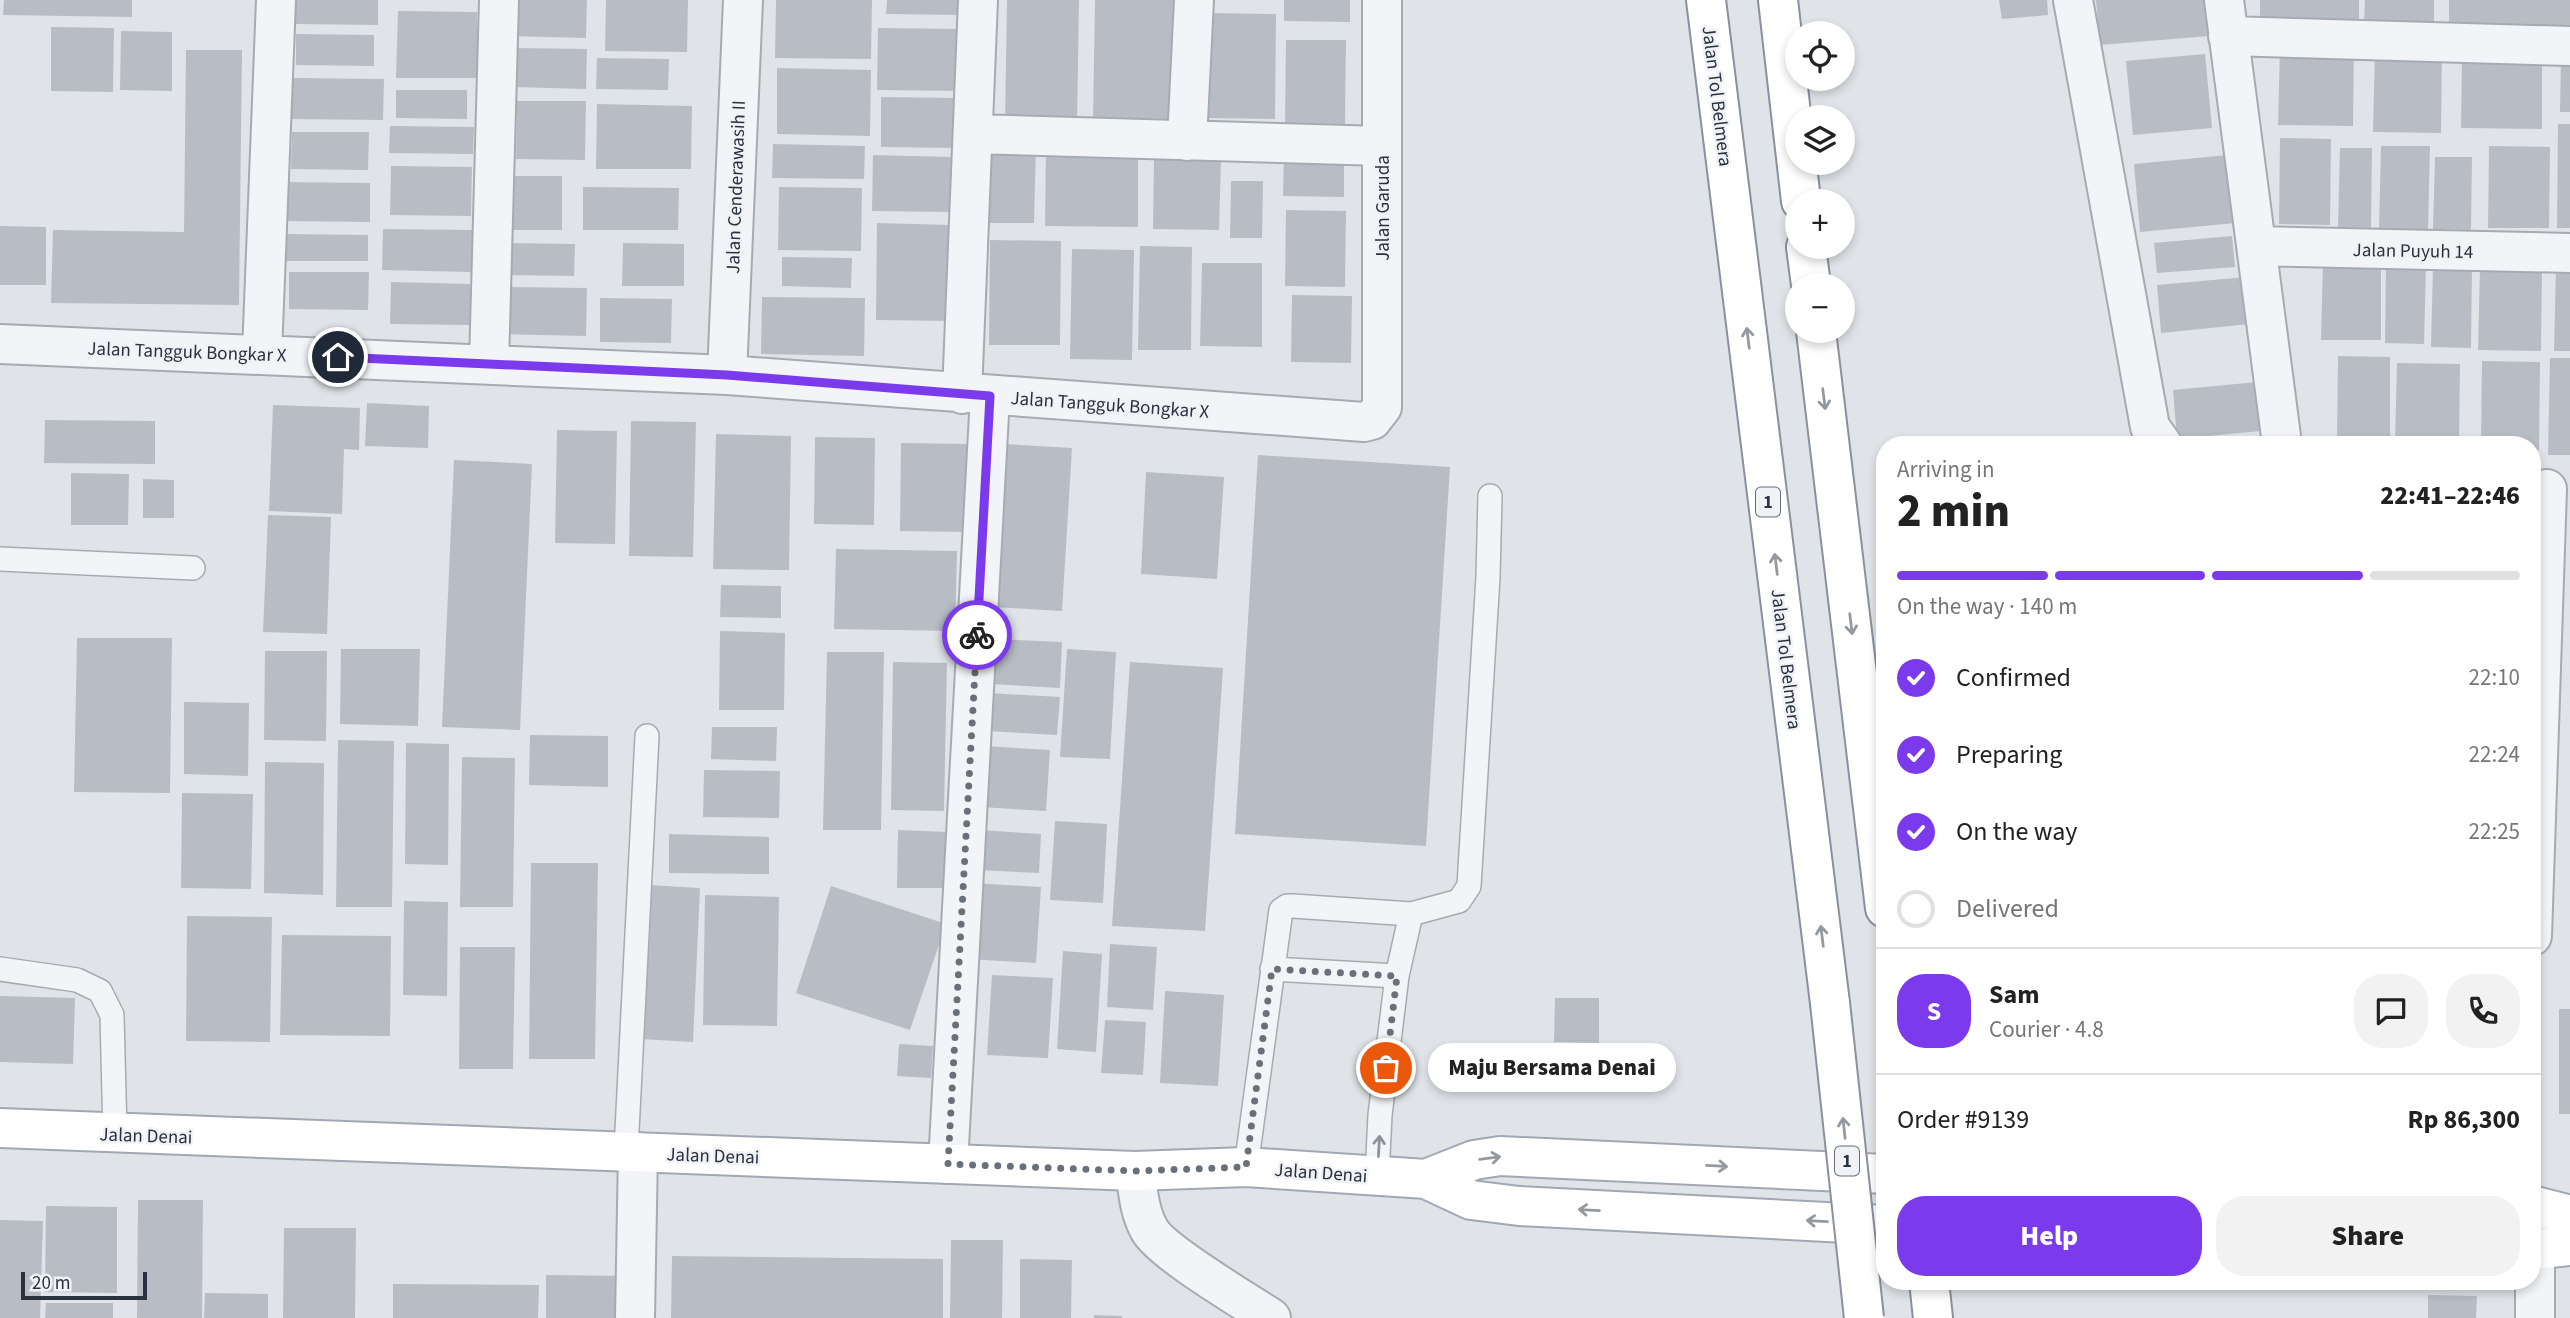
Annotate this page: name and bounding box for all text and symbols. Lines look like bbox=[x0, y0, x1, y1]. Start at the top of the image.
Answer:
map controls bbox=[1785, 21, 1855, 343]
button: locate bbox=[1785, 21, 1855, 91]
street label: Jalan Tol Belmera bbox=[1694, 24, 1739, 168]
street label: Jalan Cenderawasih II bbox=[720, 100, 753, 274]
button: layers bbox=[1785, 105, 1855, 175]
street label: Jalan Garuda bbox=[1370, 155, 1397, 261]
button: + bbox=[1785, 189, 1855, 259]
street label: Jalan Puyuh 14 bbox=[2352, 237, 2474, 266]
button: − bbox=[1785, 273, 1855, 343]
pin bbox=[308, 327, 368, 387]
one-way arrow bbox=[1741, 327, 1754, 350]
street label: Jalan Tangguk Bongkar X bbox=[87, 336, 287, 369]
icon: home bbox=[319, 338, 357, 376]
street label: Jalan Tangguk Bongkar X bbox=[1010, 385, 1210, 426]
one-way arrow bbox=[1817, 387, 1830, 409]
text: Arriving in bbox=[1897, 453, 1995, 486]
text: 22:41–22:46 bbox=[2380, 477, 2520, 514]
text: 2 min bbox=[1897, 479, 2010, 544]
road number: 1 bbox=[1756, 488, 1780, 516]
one-way arrow bbox=[1769, 553, 1782, 576]
street label: Jalan Tol Belmera bbox=[1763, 587, 1808, 731]
text: On the way · 140 m bbox=[1897, 590, 2077, 623]
courier bbox=[942, 600, 1012, 670]
one-way arrow bbox=[1844, 613, 1857, 635]
icon: bike bbox=[958, 616, 996, 654]
icon: check bbox=[1897, 659, 1935, 697]
text: Confirmed bbox=[1956, 659, 2071, 696]
text: 22:10 bbox=[2469, 661, 2520, 694]
icon: check bbox=[1897, 736, 1935, 774]
text: Preparing bbox=[1956, 736, 2062, 773]
text: 22:24 bbox=[2469, 738, 2520, 771]
icon: check bbox=[1897, 813, 1935, 851]
text: On the way bbox=[1956, 813, 2077, 850]
text: 22:25 bbox=[2469, 815, 2520, 848]
text: Delivered bbox=[1956, 890, 2059, 927]
one-way arrow bbox=[1815, 925, 1828, 947]
button: chat bbox=[2354, 974, 2428, 1048]
button: phone bbox=[2446, 974, 2520, 1048]
text: Sam bbox=[1989, 976, 2039, 1013]
text: S bbox=[1927, 993, 1941, 1030]
text: Courier · 4.8 bbox=[1989, 1013, 2104, 1046]
pin bbox=[1356, 1038, 1416, 1098]
callout: Maju Bersama Denai bbox=[1428, 1044, 1676, 1092]
icon: bag bbox=[1367, 1049, 1405, 1087]
text: Maju Bersama Denai bbox=[1448, 1051, 1656, 1084]
text: Order #9139 bbox=[1897, 1101, 2029, 1138]
text: Rp 86,300 bbox=[2408, 1101, 2520, 1138]
one-way arrow bbox=[1837, 1118, 1850, 1140]
street label: Jalan Denai bbox=[99, 1121, 193, 1152]
one-way arrow bbox=[1372, 1135, 1385, 1158]
street label: Jalan Denai bbox=[666, 1141, 760, 1172]
road number: 1 bbox=[1835, 1146, 1859, 1176]
one-way arrow bbox=[1478, 1151, 1501, 1164]
street label: Jalan Denai bbox=[1274, 1157, 1368, 1190]
one-way arrow bbox=[1705, 1160, 1728, 1173]
button: Help bbox=[1897, 1196, 2202, 1276]
button: Share bbox=[2216, 1196, 2520, 1276]
one-way arrow bbox=[1578, 1203, 1601, 1216]
one-way arrow bbox=[1805, 1215, 1828, 1228]
scale bar bbox=[21, 1269, 147, 1301]
text: 20 m bbox=[32, 1270, 70, 1297]

